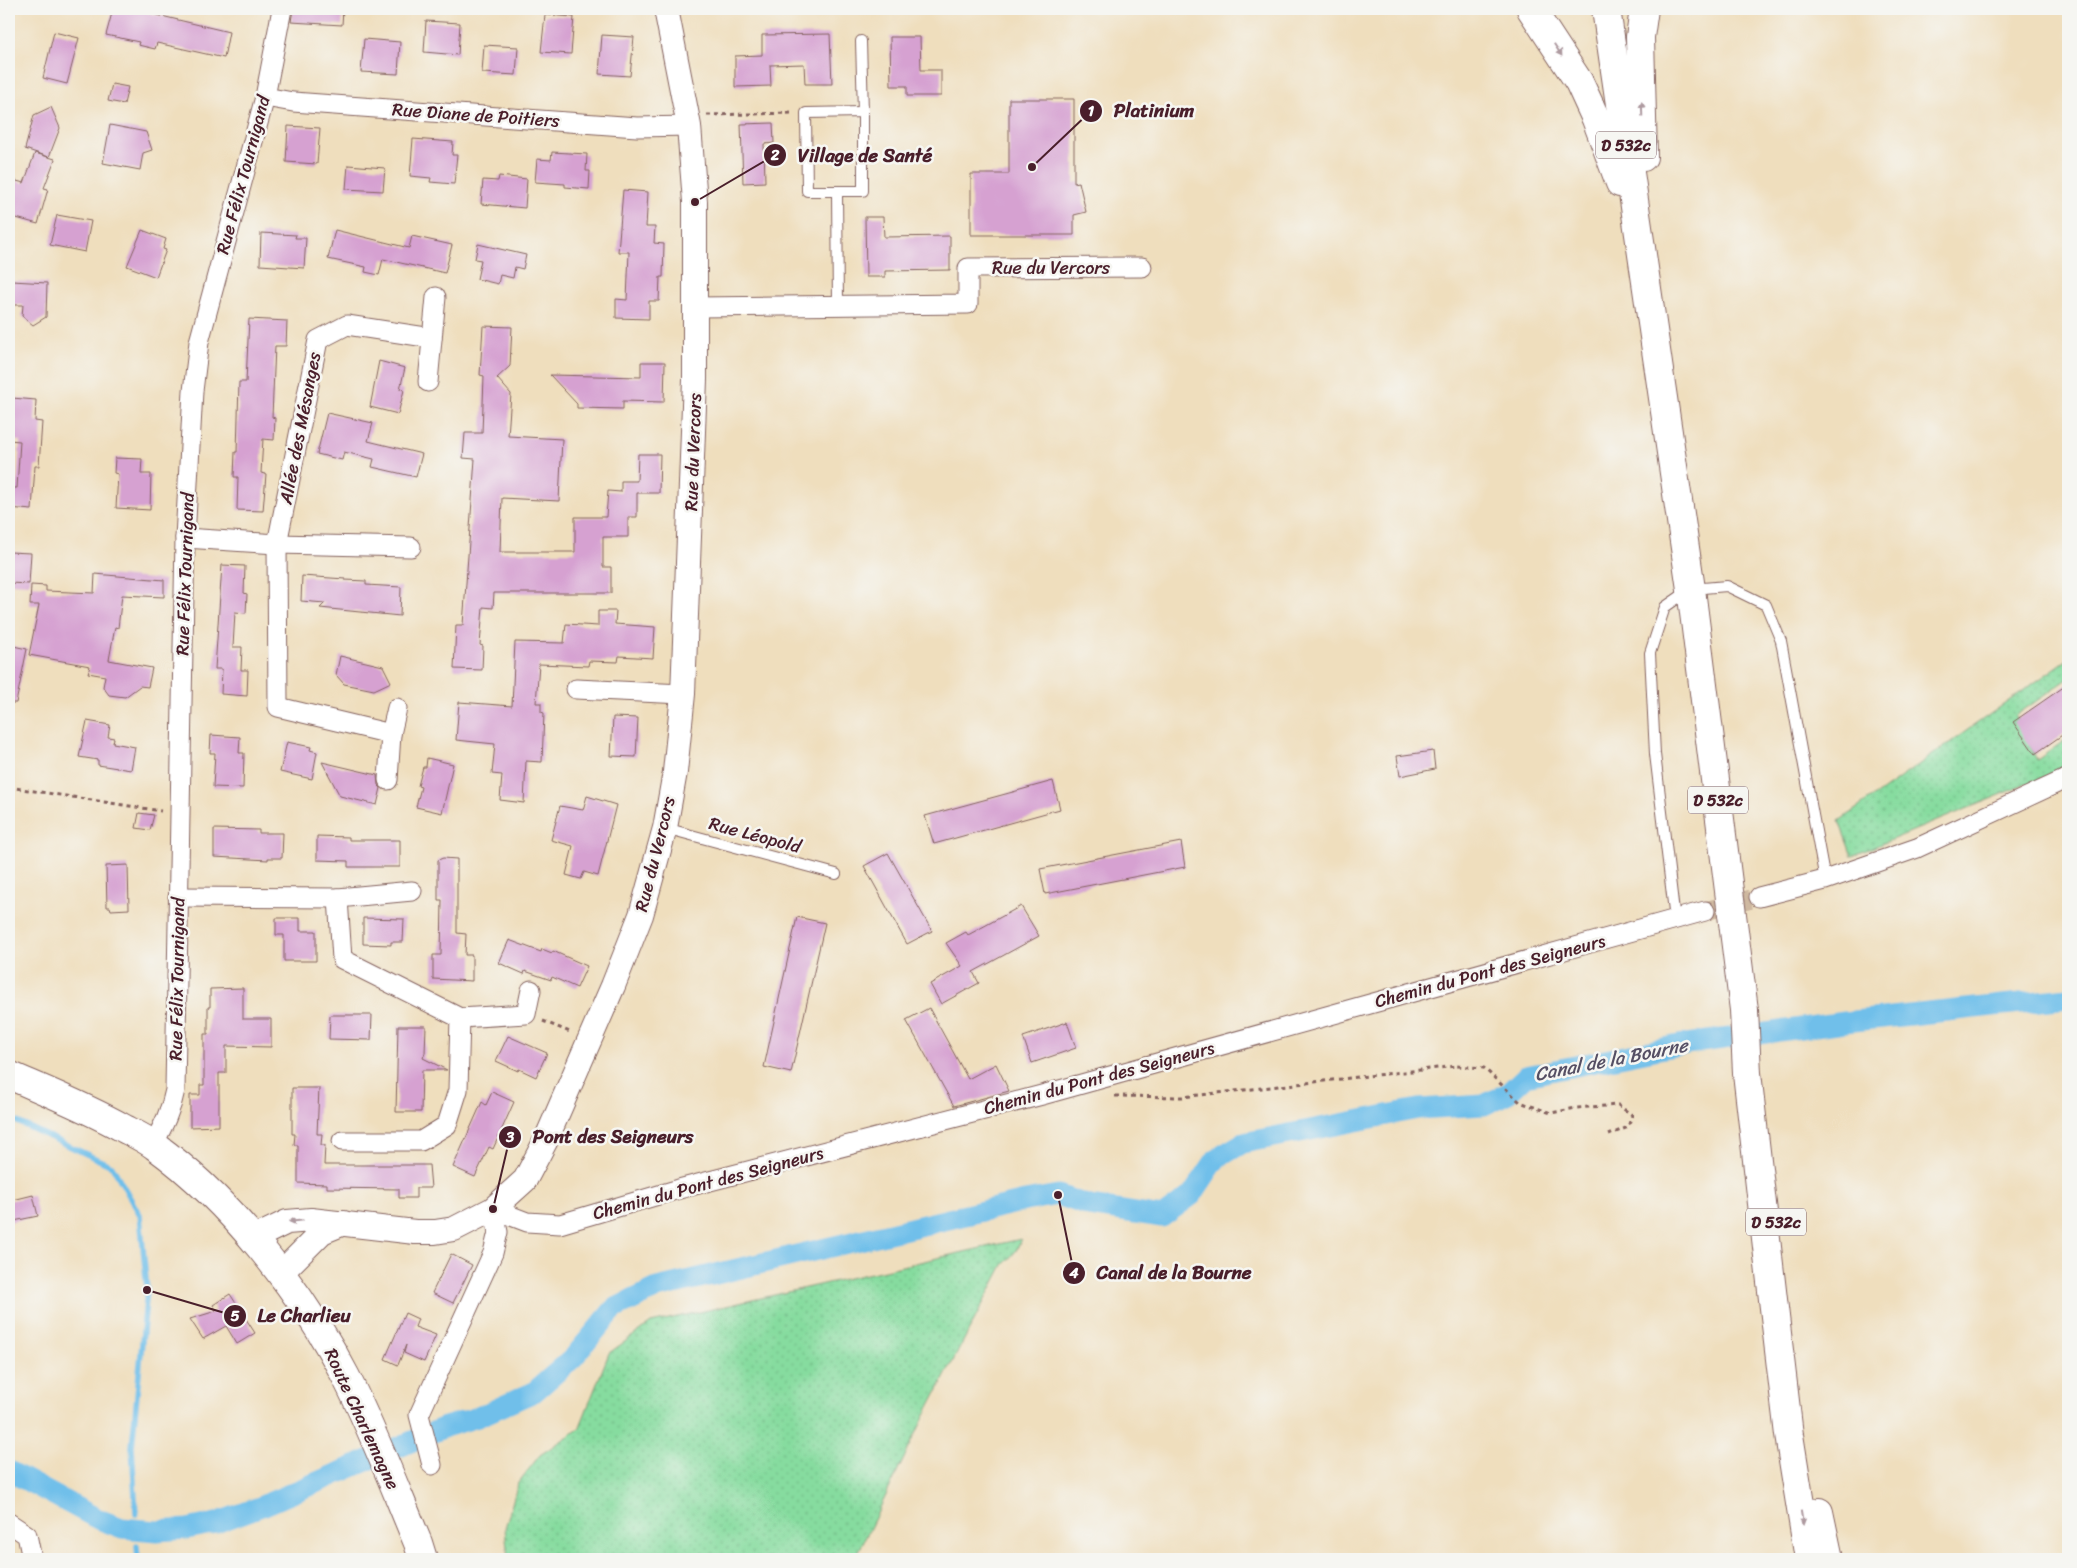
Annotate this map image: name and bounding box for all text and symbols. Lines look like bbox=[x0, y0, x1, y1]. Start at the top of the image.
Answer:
one-way arrow bbox=[1553, 43, 1563, 56]
street label: Rue Félix Tournigand bbox=[206, 91, 280, 258]
street label: Rue Diane de Poitiers bbox=[391, 93, 562, 137]
callout: Platinium bbox=[1078, 94, 1204, 128]
text: Platinium bbox=[1114, 94, 1195, 127]
text: 1 bbox=[1088, 98, 1095, 124]
one-way arrow bbox=[1638, 101, 1646, 117]
road number: D 532c bbox=[1596, 132, 1656, 158]
callout: Village de Santé bbox=[763, 138, 943, 172]
text: Village de Santé bbox=[798, 139, 932, 172]
text: 2 bbox=[770, 142, 780, 168]
street label: Rue du Vercors bbox=[992, 252, 1111, 284]
street label: Allée des Mésanges bbox=[269, 348, 331, 508]
street label: Rue du Vercors bbox=[675, 392, 711, 512]
street label: Rue Félix Tournigand bbox=[166, 490, 204, 656]
road number: D 532c bbox=[1688, 786, 1748, 814]
street label: Rue du Vercors bbox=[625, 792, 685, 915]
street label: Rue Léopold bbox=[705, 807, 806, 863]
street label: Rue Félix Tournigand bbox=[160, 896, 194, 1061]
street label: Chemin du Pont des Seigneurs bbox=[1371, 925, 1610, 1017]
water label: Canal de la Bourne bbox=[1532, 1028, 1693, 1090]
street label: Chemin du Pont des Seigneurs bbox=[980, 1032, 1219, 1124]
callout: Pont des Seigneurs bbox=[498, 1120, 704, 1154]
text: Pont des Seigneurs bbox=[533, 1120, 695, 1153]
text: 3 bbox=[505, 1124, 515, 1150]
street label: Chemin du Pont des Seigneurs bbox=[589, 1137, 828, 1229]
road number: D 532c bbox=[1746, 1208, 1806, 1236]
one-way arrow bbox=[288, 1217, 304, 1225]
callout: Canal de la Bourne bbox=[1062, 1256, 1262, 1290]
text: Canal de la Bourne bbox=[1095, 1256, 1252, 1289]
text: 4 bbox=[1068, 1260, 1079, 1286]
callout: Le Charlieu bbox=[223, 1299, 360, 1333]
text: Le Charlieu bbox=[257, 1299, 351, 1332]
text: 5 bbox=[230, 1303, 240, 1329]
street label: Route Charlemagne bbox=[315, 1343, 409, 1495]
one-way arrow bbox=[1799, 1510, 1807, 1526]

